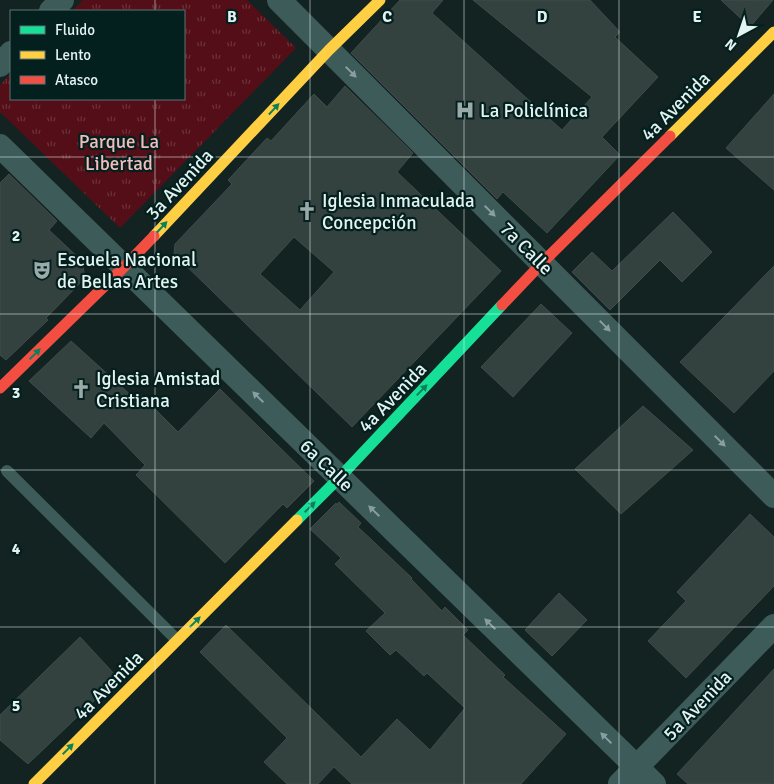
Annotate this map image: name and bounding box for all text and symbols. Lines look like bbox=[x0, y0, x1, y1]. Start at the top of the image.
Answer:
text: B bbox=[227, 7, 237, 27]
text: C bbox=[382, 7, 392, 27]
text: D bbox=[537, 7, 548, 27]
text: E bbox=[692, 7, 702, 27]
legend bbox=[10, 10, 185, 100]
north arrow bbox=[714, 10, 764, 60]
text: Fluido bbox=[55, 21, 95, 39]
text: N bbox=[722, 35, 740, 54]
text: Lento bbox=[55, 46, 91, 64]
one-way arrow bbox=[344, 65, 356, 77]
street label: 4a Avenida bbox=[636, 67, 715, 146]
text: Atasco bbox=[55, 71, 98, 89]
hospital icon: La Policlínica bbox=[454, 99, 476, 121]
place label: La Policlínica bbox=[480, 99, 588, 123]
one-way arrow bbox=[268, 103, 280, 115]
park label: Parque La Libertad bbox=[79, 130, 159, 176]
street label: 3a Avenida bbox=[141, 144, 219, 225]
place label: Iglesia Inmaculada Concepción bbox=[322, 189, 475, 235]
church icon: Iglesia Inmaculada Concepción bbox=[296, 200, 318, 222]
one-way arrow bbox=[484, 205, 496, 217]
street label: 7a Calle bbox=[495, 217, 558, 280]
one-way arrow bbox=[156, 221, 168, 233]
text: 2 bbox=[12, 226, 20, 246]
place label: Escuela Nacional de Bellas Artes bbox=[57, 248, 197, 294]
theatre icon: Escuela Nacional de Bellas Artes bbox=[31, 259, 53, 281]
one-way arrow bbox=[599, 320, 611, 332]
one-way arrow bbox=[29, 348, 41, 360]
street label: 4a Avenida bbox=[353, 358, 432, 438]
place label: Iglesia Amistad Cristiana bbox=[96, 367, 220, 413]
church icon: Iglesia Amistad Cristiana bbox=[70, 378, 92, 400]
text: 3 bbox=[12, 383, 20, 403]
one-way arrow bbox=[416, 384, 428, 396]
one-way arrow bbox=[252, 391, 264, 403]
street label: 6a Calle bbox=[294, 434, 358, 497]
one-way arrow bbox=[714, 435, 726, 447]
one-way arrow bbox=[304, 501, 316, 513]
one-way arrow bbox=[368, 505, 380, 517]
text: 4 bbox=[12, 539, 21, 559]
one-way arrow bbox=[189, 616, 201, 628]
one-way arrow bbox=[484, 618, 496, 630]
street label: 4a Avenida bbox=[69, 646, 148, 725]
street label: 5a Avenida bbox=[658, 666, 737, 746]
text: 5 bbox=[12, 696, 20, 716]
one-way arrow bbox=[601, 732, 613, 744]
one-way arrow bbox=[62, 744, 74, 756]

